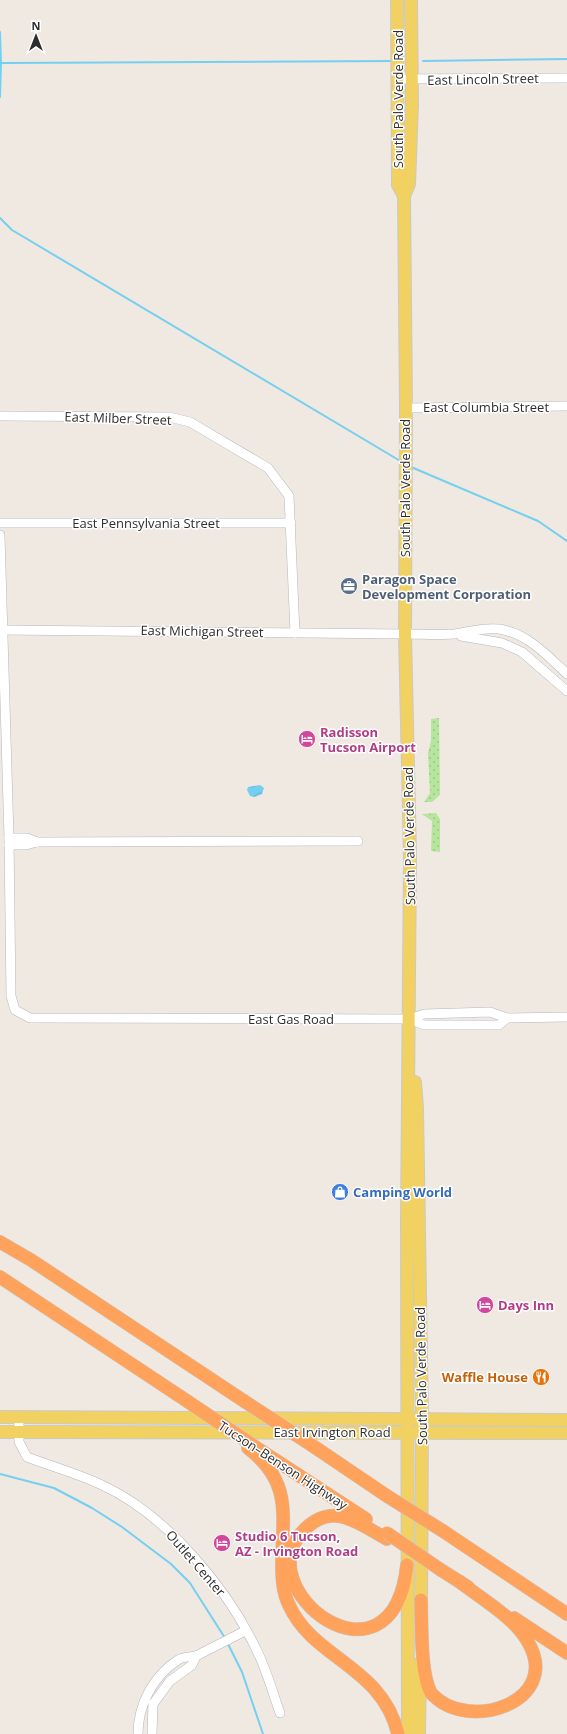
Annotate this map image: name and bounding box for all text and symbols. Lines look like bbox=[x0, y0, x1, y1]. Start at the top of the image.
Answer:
north arrow bbox=[16, 16, 56, 56]
text: N bbox=[32, 18, 40, 33]
street label: South Palo Verde Road bbox=[389, 30, 407, 168]
street label: East Lincoln Street bbox=[427, 69, 539, 89]
street label: East Columbia Street bbox=[423, 398, 549, 416]
street label: East Milber Street bbox=[64, 407, 172, 429]
street label: South Palo Verde Road bbox=[396, 419, 414, 557]
street label: East Pennsylvania Street bbox=[72, 514, 220, 532]
place label: Paragon Space Development Corporation bbox=[362, 570, 531, 603]
office icon: Paragon Space Development Corporation bbox=[339, 576, 359, 596]
street label: East Michigan Street bbox=[140, 621, 264, 641]
place label: Radisson Tucson Airport bbox=[320, 723, 416, 756]
hotel icon: Radisson Tucson Airport bbox=[297, 729, 317, 749]
street label: South Palo Verde Road bbox=[399, 767, 419, 905]
street label: East Gas Road bbox=[248, 1010, 334, 1028]
shop icon: Camping World bbox=[330, 1182, 350, 1202]
place label: Camping World bbox=[353, 1183, 452, 1201]
hotel icon: Days Inn bbox=[475, 1295, 495, 1315]
place label: Days Inn bbox=[498, 1296, 554, 1314]
street label: South Palo Verde Road bbox=[411, 1307, 431, 1445]
restaurant icon: Waffle House bbox=[531, 1367, 551, 1387]
place label: Waffle House bbox=[442, 1368, 528, 1386]
street label: Tucson–Benson Highway bbox=[215, 1416, 351, 1514]
street label: East Irvington Road bbox=[273, 1423, 391, 1441]
street label: Outlet Center bbox=[162, 1526, 230, 1600]
place label: Studio 6 Tucson, AZ - Irvington Road bbox=[235, 1527, 358, 1560]
hotel icon: Studio 6 Tucson, AZ - Irvington Road bbox=[212, 1533, 232, 1553]

